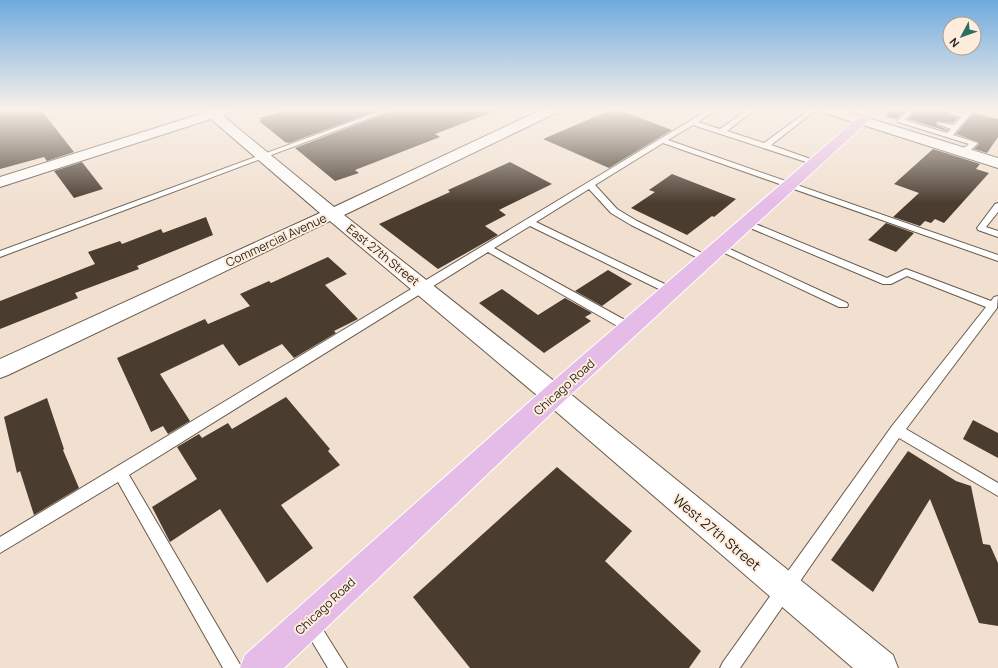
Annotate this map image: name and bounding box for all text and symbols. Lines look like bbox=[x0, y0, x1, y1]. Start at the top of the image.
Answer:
north arrow bbox=[942, 16, 982, 56]
text: N bbox=[946, 35, 962, 51]
street label: Commercial Avenue bbox=[223, 209, 329, 271]
street label: East 27th Street bbox=[343, 220, 423, 290]
street label: Chicago Road bbox=[530, 355, 598, 419]
street label: West 27th Street bbox=[669, 490, 765, 575]
street label: Chicago Road bbox=[291, 574, 359, 638]

